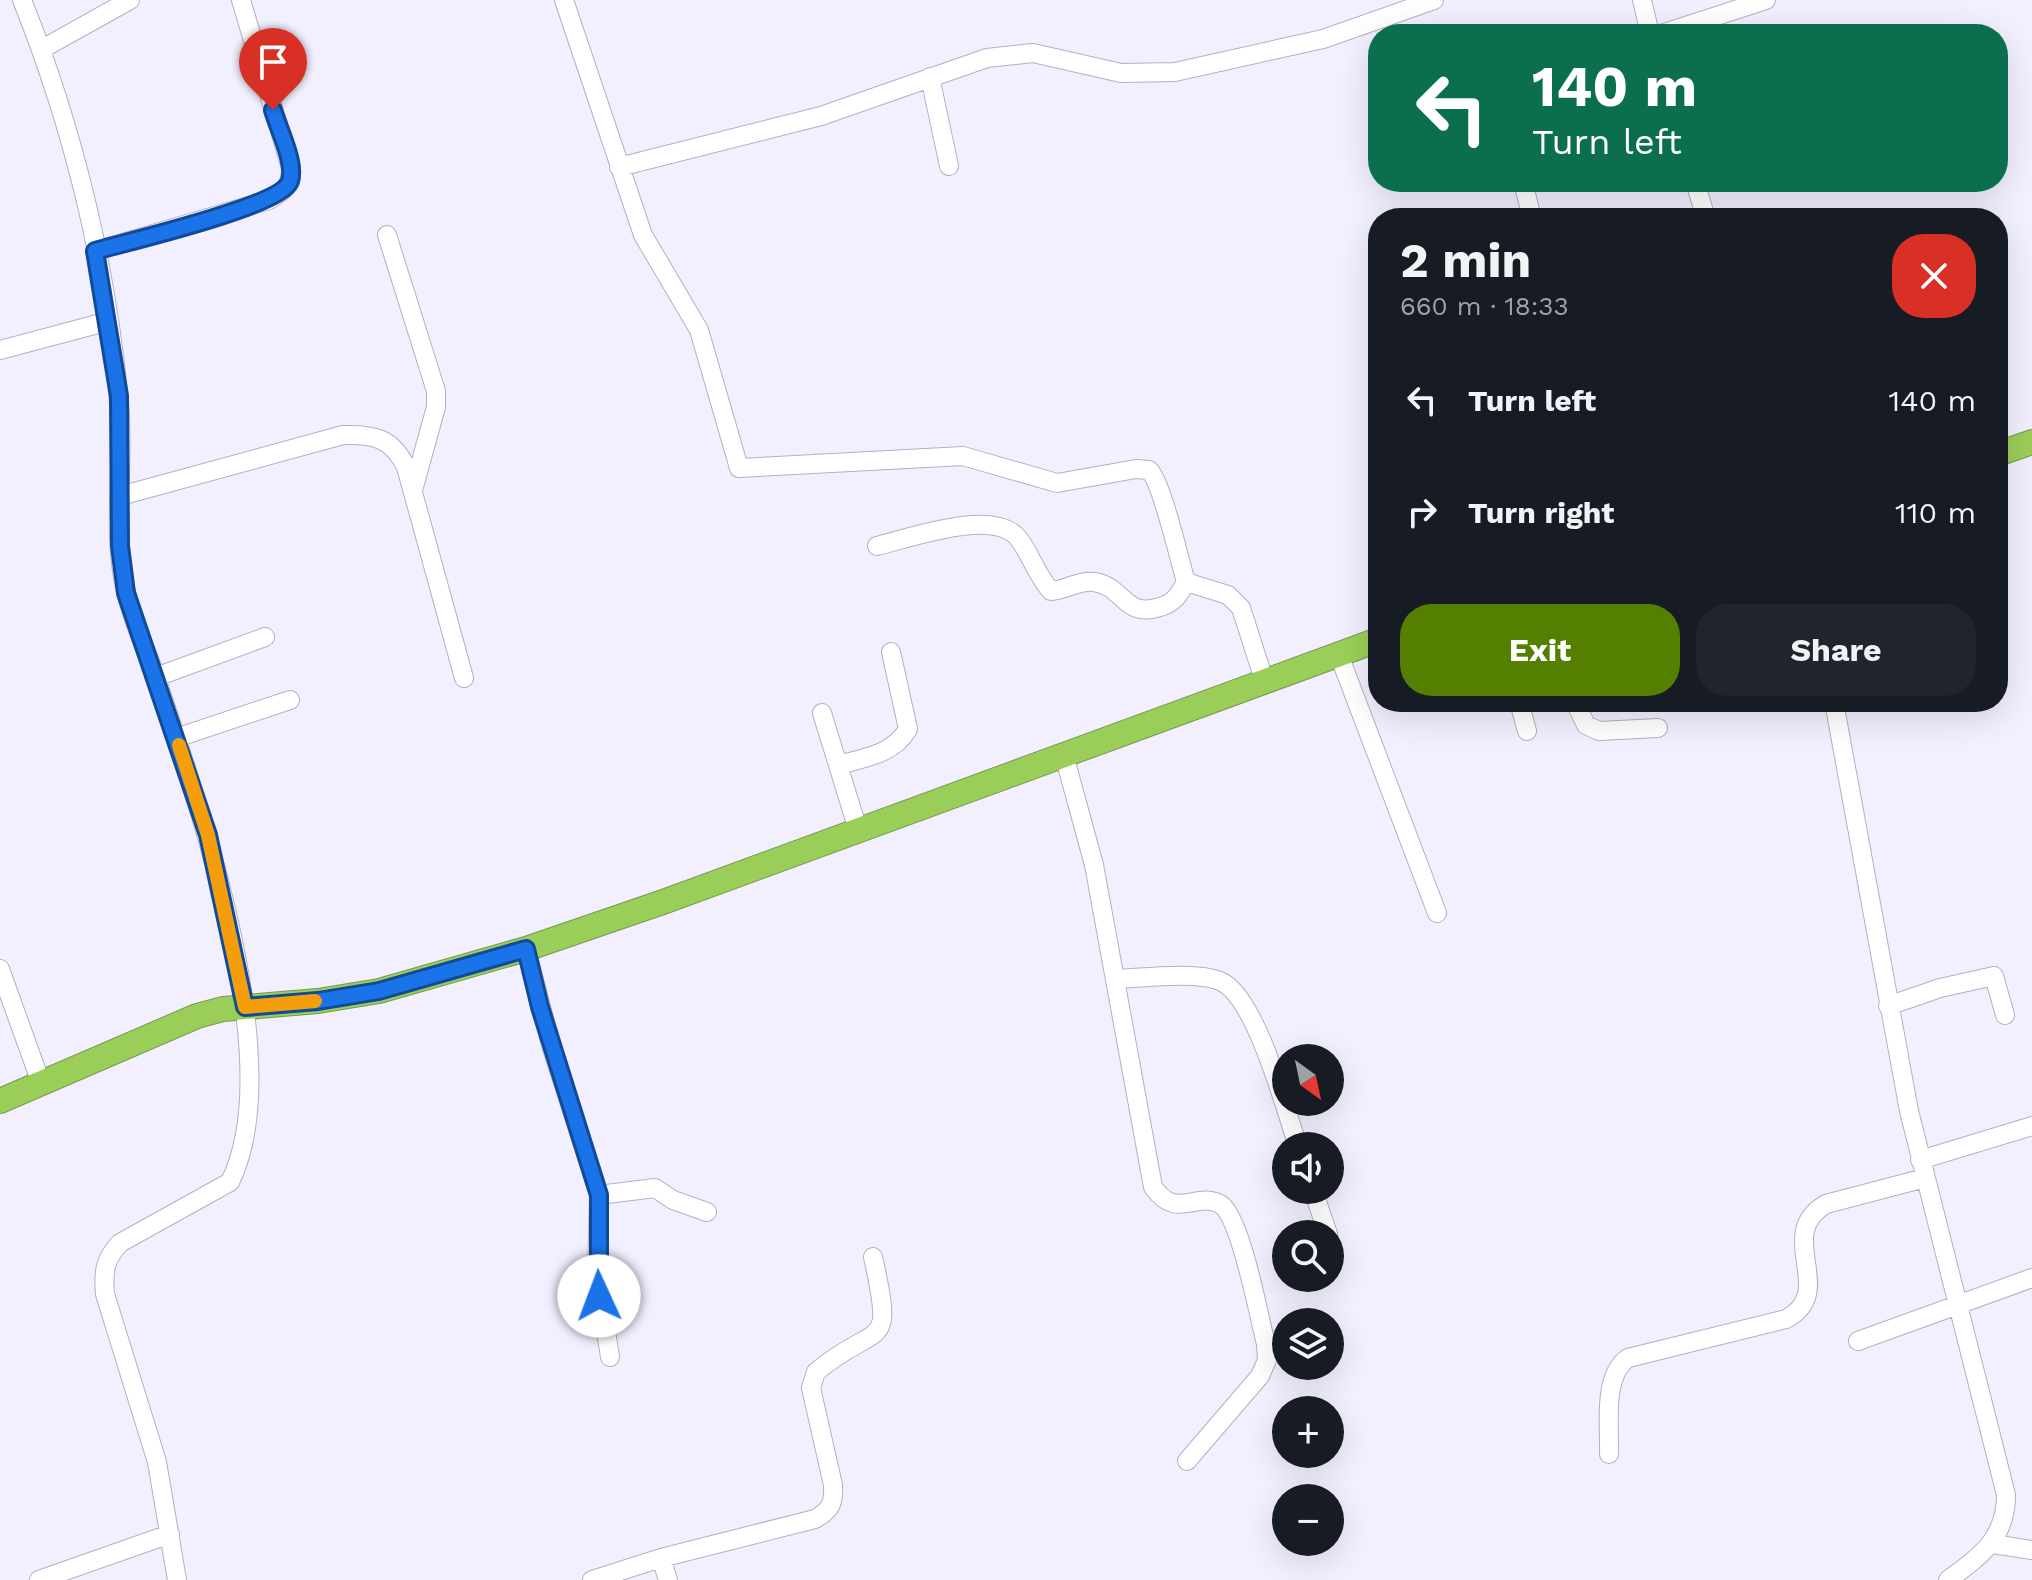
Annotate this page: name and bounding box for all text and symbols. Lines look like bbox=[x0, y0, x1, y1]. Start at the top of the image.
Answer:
pin bbox=[239, 28, 307, 110]
icon: arrive bbox=[251, 40, 295, 84]
text: 140 m bbox=[1532, 54, 1697, 120]
icon: left bbox=[1400, 56, 1504, 160]
text: Turn left bbox=[1532, 121, 1682, 163]
text: 2 min bbox=[1400, 232, 1531, 289]
button: close bbox=[1892, 234, 1976, 318]
text: 660 m · 18:33 bbox=[1400, 291, 1569, 321]
icon: left bbox=[1400, 378, 1444, 422]
text: Turn left bbox=[1468, 383, 1596, 418]
text: 140 m bbox=[1888, 383, 1976, 418]
icon: right bbox=[1400, 490, 1444, 534]
text: Turn right bbox=[1468, 495, 1614, 530]
text: 110 m bbox=[1895, 495, 1976, 530]
button: Exit bbox=[1400, 604, 1680, 696]
button: Share bbox=[1696, 604, 1976, 696]
north arrow bbox=[1272, 1044, 1344, 1116]
map controls bbox=[1272, 1044, 1344, 1556]
button: sound bbox=[1272, 1132, 1344, 1204]
button: search bbox=[1272, 1220, 1344, 1292]
position arrow bbox=[557, 1254, 641, 1338]
button: layers bbox=[1272, 1308, 1344, 1380]
button: + bbox=[1272, 1396, 1344, 1468]
button: − bbox=[1272, 1484, 1344, 1556]

